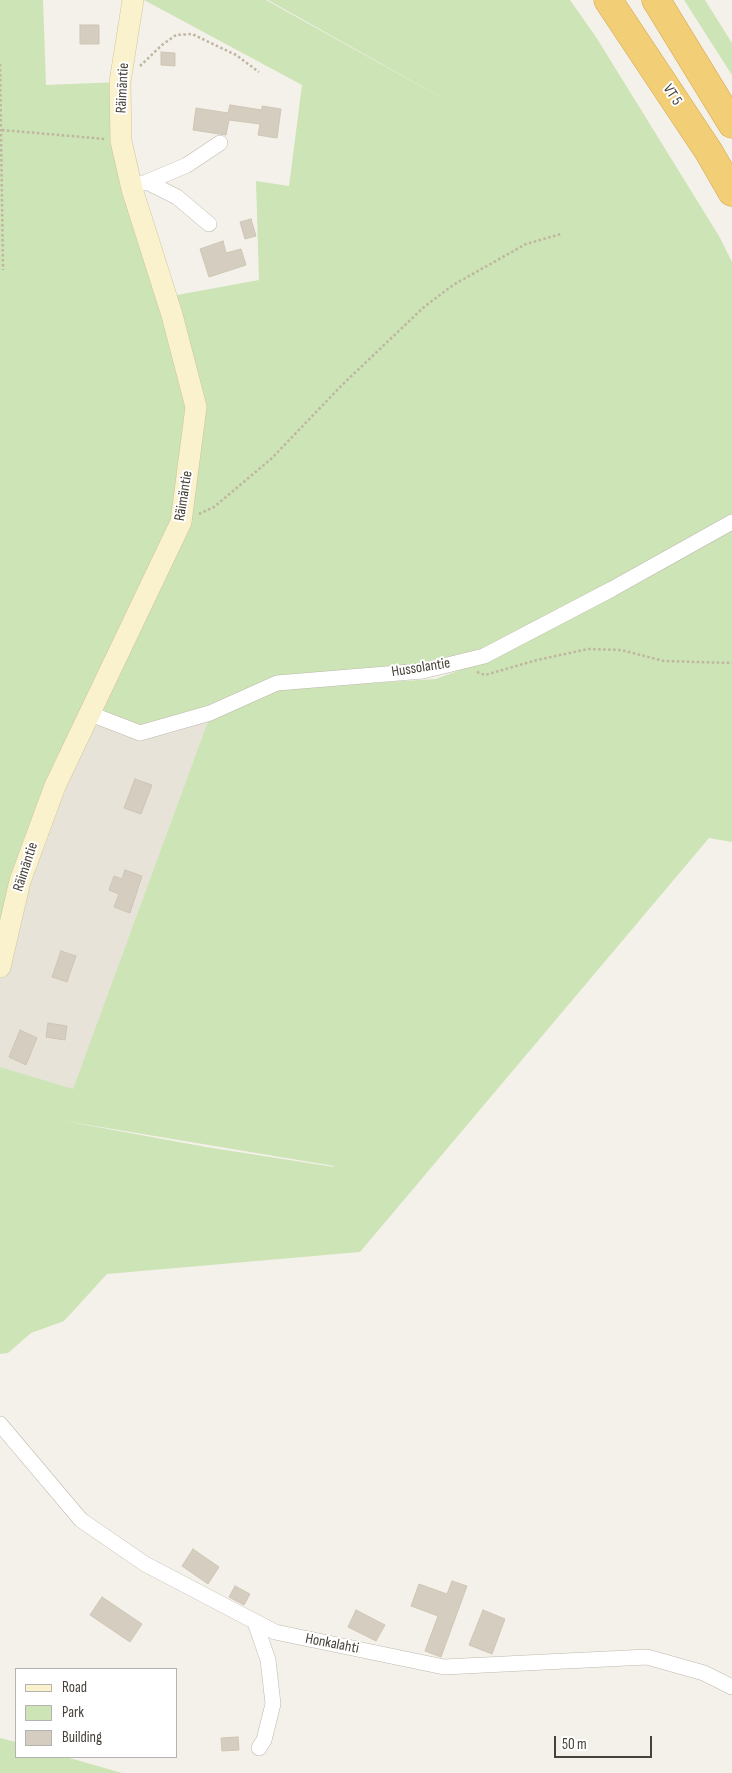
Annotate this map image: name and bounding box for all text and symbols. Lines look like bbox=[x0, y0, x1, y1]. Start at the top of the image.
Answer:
street label: Räimäntie bbox=[113, 62, 133, 114]
street label: VT 5 bbox=[659, 81, 685, 109]
street label: Räimäntie bbox=[171, 470, 197, 522]
street label: Hussolantie bbox=[390, 654, 452, 682]
street label: Räimäntie bbox=[10, 840, 42, 894]
street label: Honkalahti bbox=[304, 1630, 360, 1658]
legend bbox=[15, 1668, 178, 1758]
text: Road bbox=[62, 1678, 87, 1697]
text: Park bbox=[62, 1703, 84, 1722]
scale bar bbox=[557, 1726, 654, 1758]
text: Building bbox=[62, 1728, 102, 1747]
text: 50 m bbox=[562, 1735, 587, 1754]

